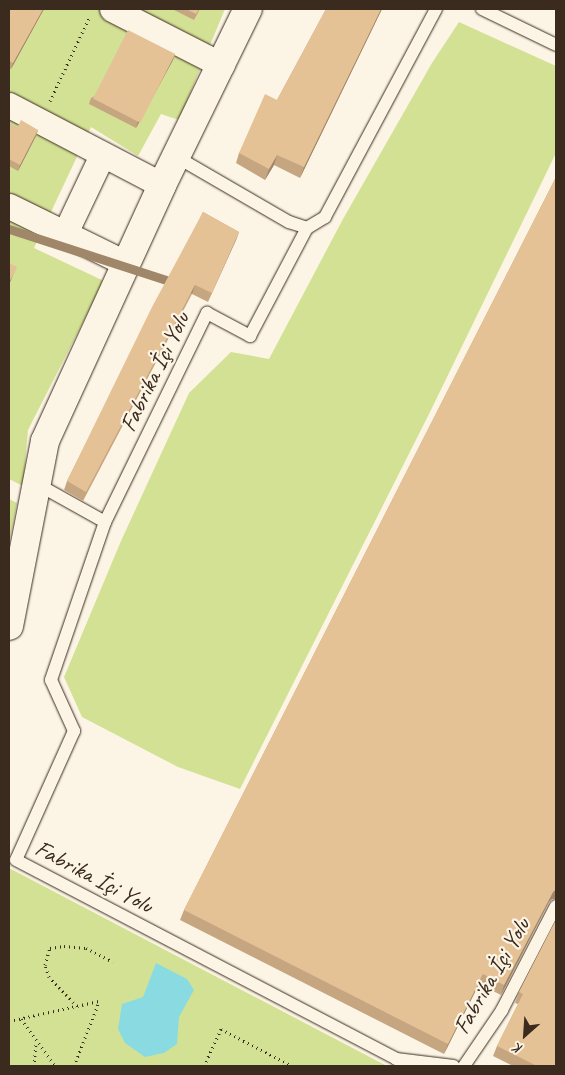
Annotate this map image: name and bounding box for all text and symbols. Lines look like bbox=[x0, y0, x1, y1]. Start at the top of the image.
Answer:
street label: Fabrika İçi Yolu bbox=[114, 308, 196, 436]
street label: Fabrika İçi Yolu bbox=[30, 834, 158, 920]
street label: Fabrika İçi Yolu bbox=[447, 913, 537, 1039]
north arrow bbox=[500, 1010, 550, 1060]
text: K bbox=[511, 1040, 525, 1058]

